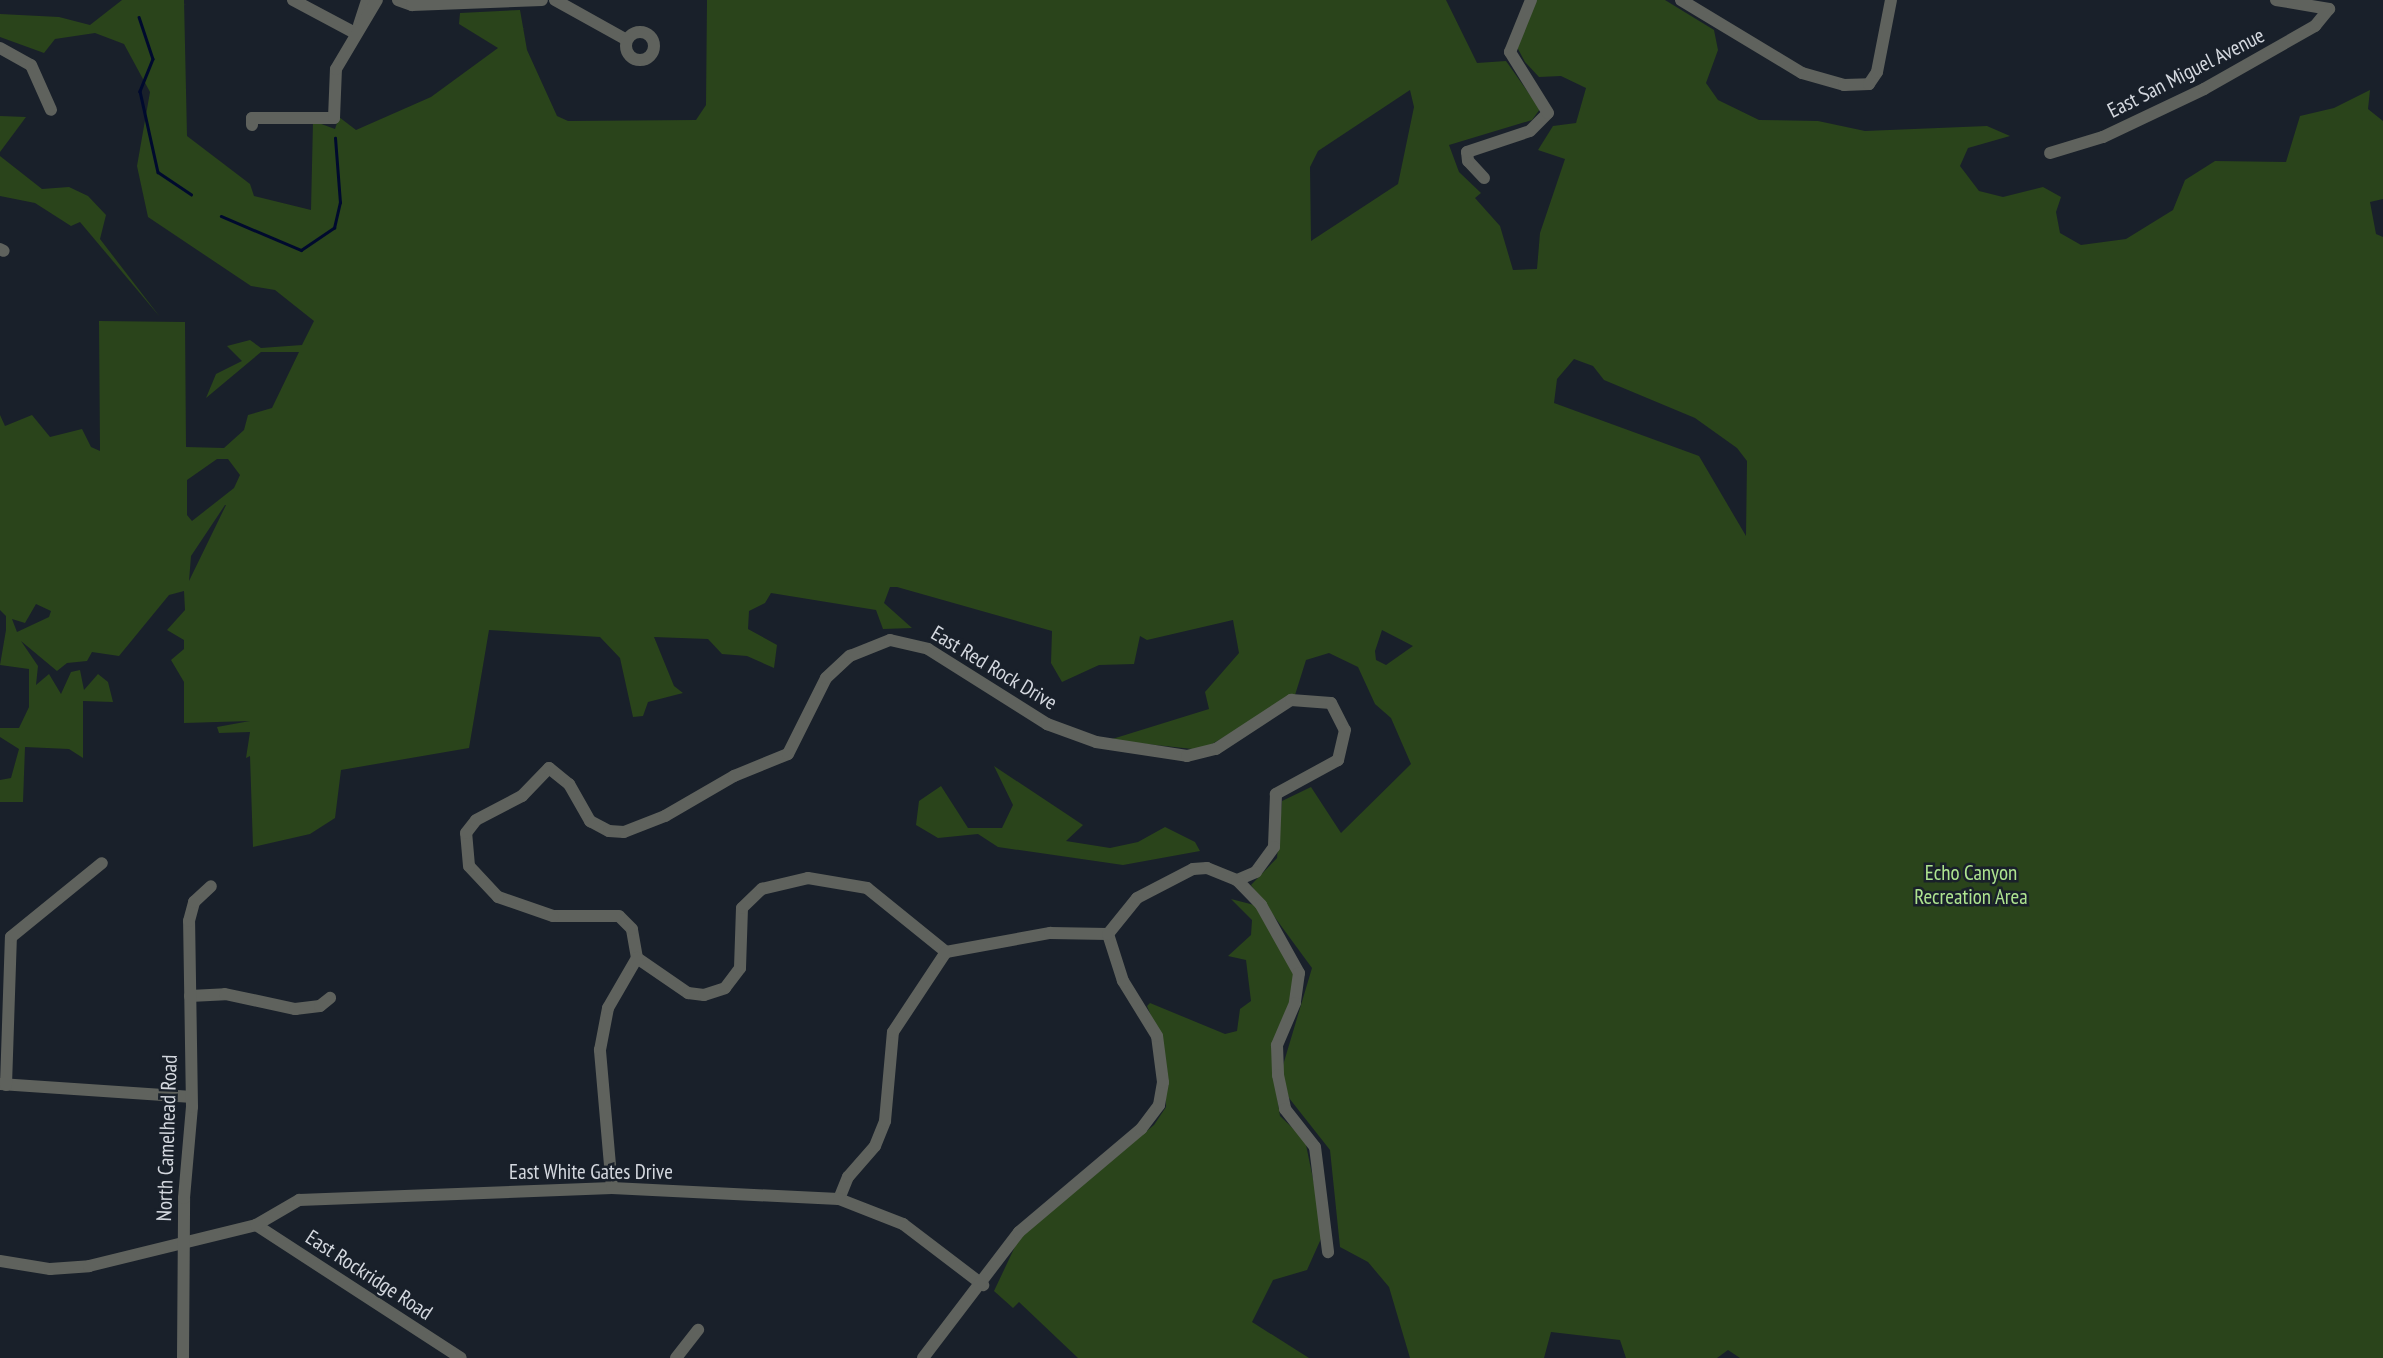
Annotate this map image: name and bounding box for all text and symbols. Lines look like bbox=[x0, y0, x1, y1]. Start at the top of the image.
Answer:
street label: East San Miguel Avenue bbox=[2103, 22, 2269, 124]
street label: East Red Rock Drive bbox=[926, 620, 1062, 716]
park label: Echo Canyon Recreation Area bbox=[1914, 860, 2028, 910]
street label: North Camelhead Road bbox=[151, 1054, 183, 1222]
street label: East White Gates Drive bbox=[509, 1159, 673, 1185]
street label: East Rockridge Road bbox=[301, 1225, 437, 1325]

